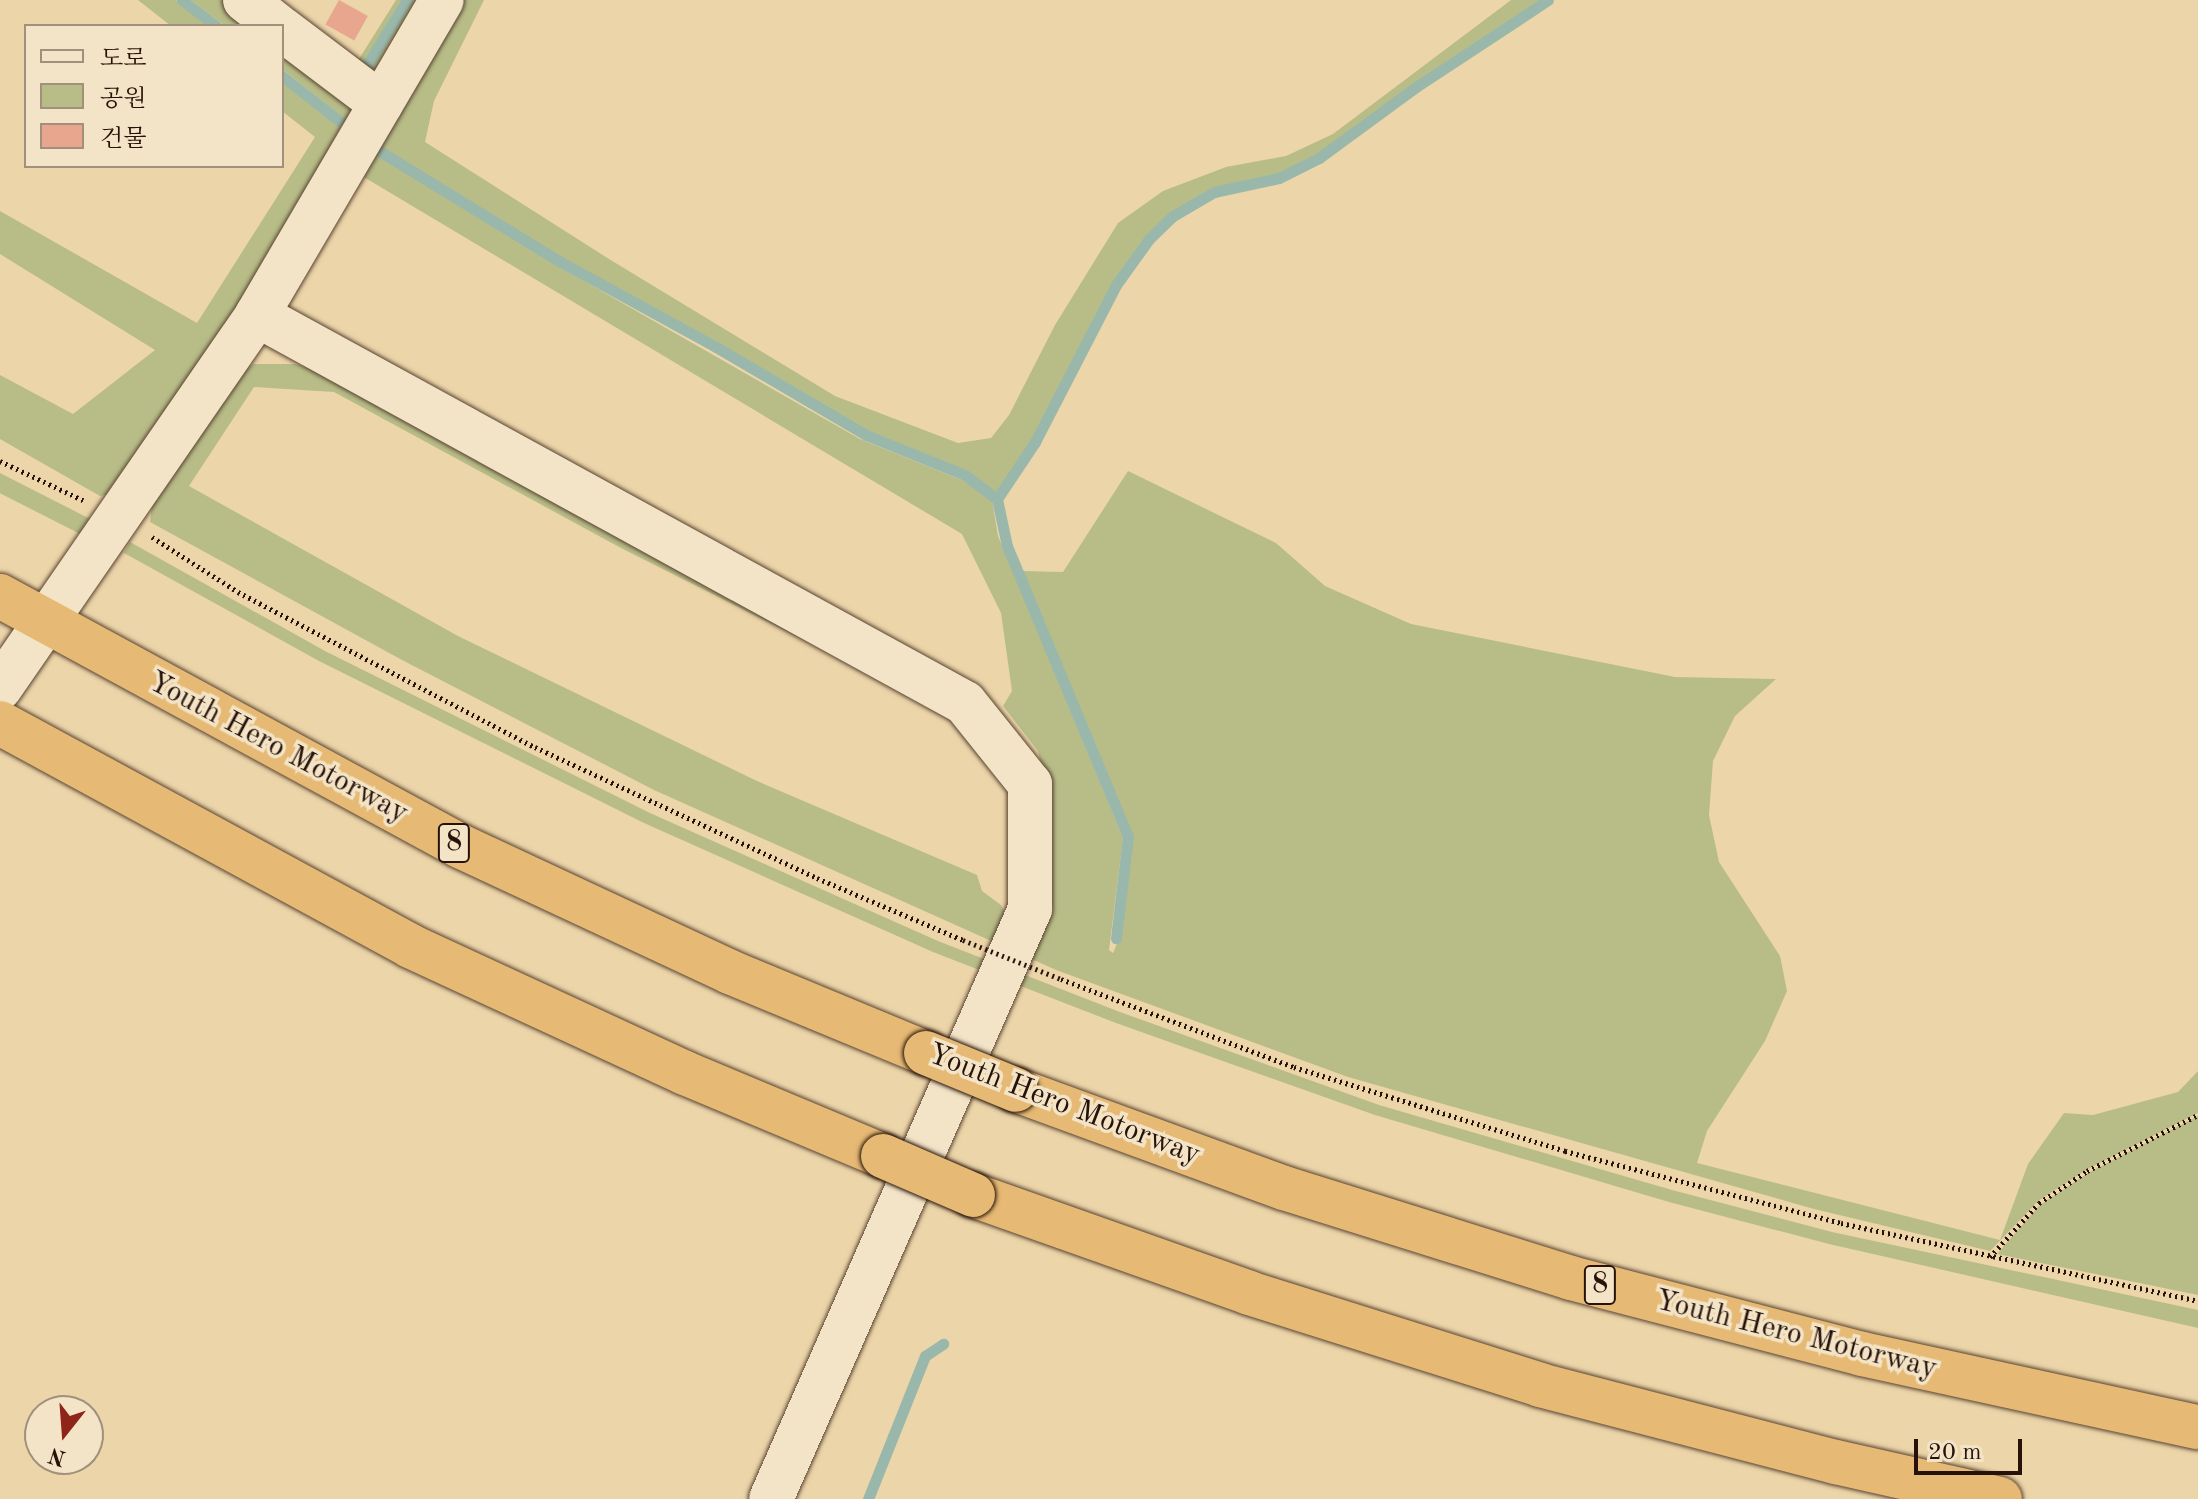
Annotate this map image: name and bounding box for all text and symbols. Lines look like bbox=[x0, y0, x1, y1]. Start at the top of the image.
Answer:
legend bbox=[24, 24, 284, 168]
text: 도로 bbox=[100, 48, 146, 72]
text: 공원 bbox=[100, 88, 146, 112]
text: 건물 bbox=[100, 128, 146, 152]
street label: Youth Hero Motorway bbox=[142, 664, 414, 832]
road number: 8 bbox=[436, 819, 472, 867]
street label: Youth Hero Motorway bbox=[923, 1036, 1205, 1174]
road number: 8 bbox=[1582, 1261, 1618, 1309]
street label: Youth Hero Motorway bbox=[1651, 1283, 1941, 1387]
north arrow bbox=[24, 1395, 104, 1475]
scale bar bbox=[1918, 1423, 2026, 1473]
text: 20 m bbox=[1928, 1441, 1982, 1465]
text: N bbox=[46, 1443, 69, 1469]

